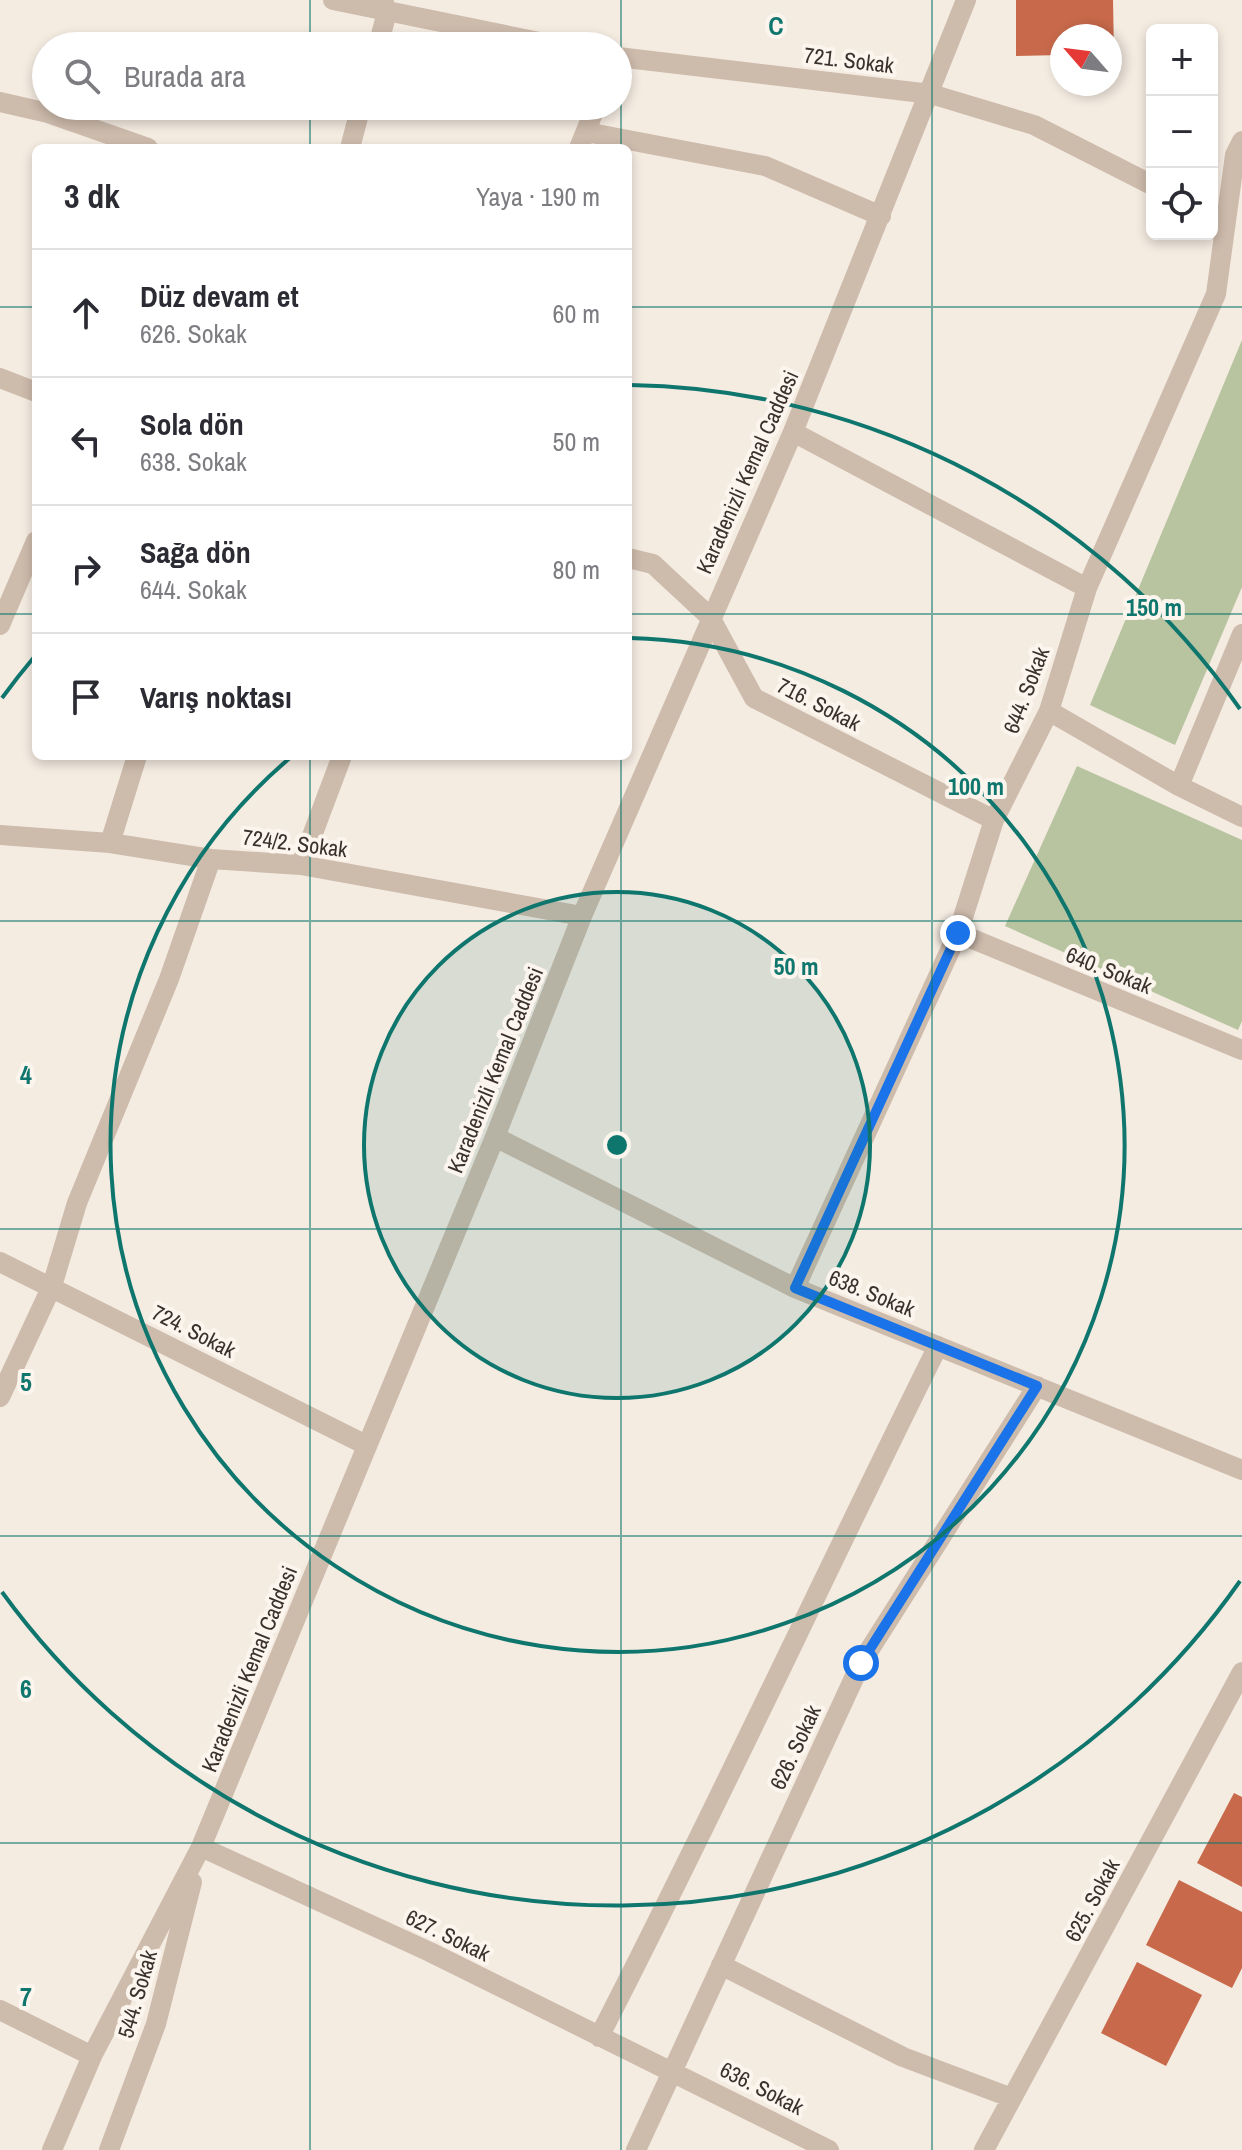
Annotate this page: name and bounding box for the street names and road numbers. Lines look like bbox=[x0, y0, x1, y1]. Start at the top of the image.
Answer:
street label: 721. Sokak bbox=[802, 40, 897, 81]
street label: Karadenizli Kemal Caddesi bbox=[689, 366, 805, 578]
street label: 644. Sokak bbox=[996, 642, 1057, 738]
street label: 716. Sokak bbox=[772, 670, 867, 738]
street label: 724/2. Sokak bbox=[241, 822, 350, 864]
street label: 640. Sokak bbox=[1062, 939, 1157, 1001]
street label: Karadenizli Kemal Caddesi bbox=[440, 963, 550, 1177]
street label: 638. Sokak bbox=[825, 1262, 920, 1324]
street label: 724. Sokak bbox=[147, 1297, 242, 1365]
street label: Karadenizli Kemal Caddesi bbox=[194, 1562, 304, 1776]
street label: 626. Sokak bbox=[762, 1699, 828, 1794]
street label: 625. Sokak bbox=[1058, 1852, 1127, 1947]
street label: 627. Sokak bbox=[401, 1902, 496, 1969]
street label: 544. Sokak bbox=[110, 1946, 164, 2042]
street label: 636. Sokak bbox=[715, 2054, 810, 2122]

